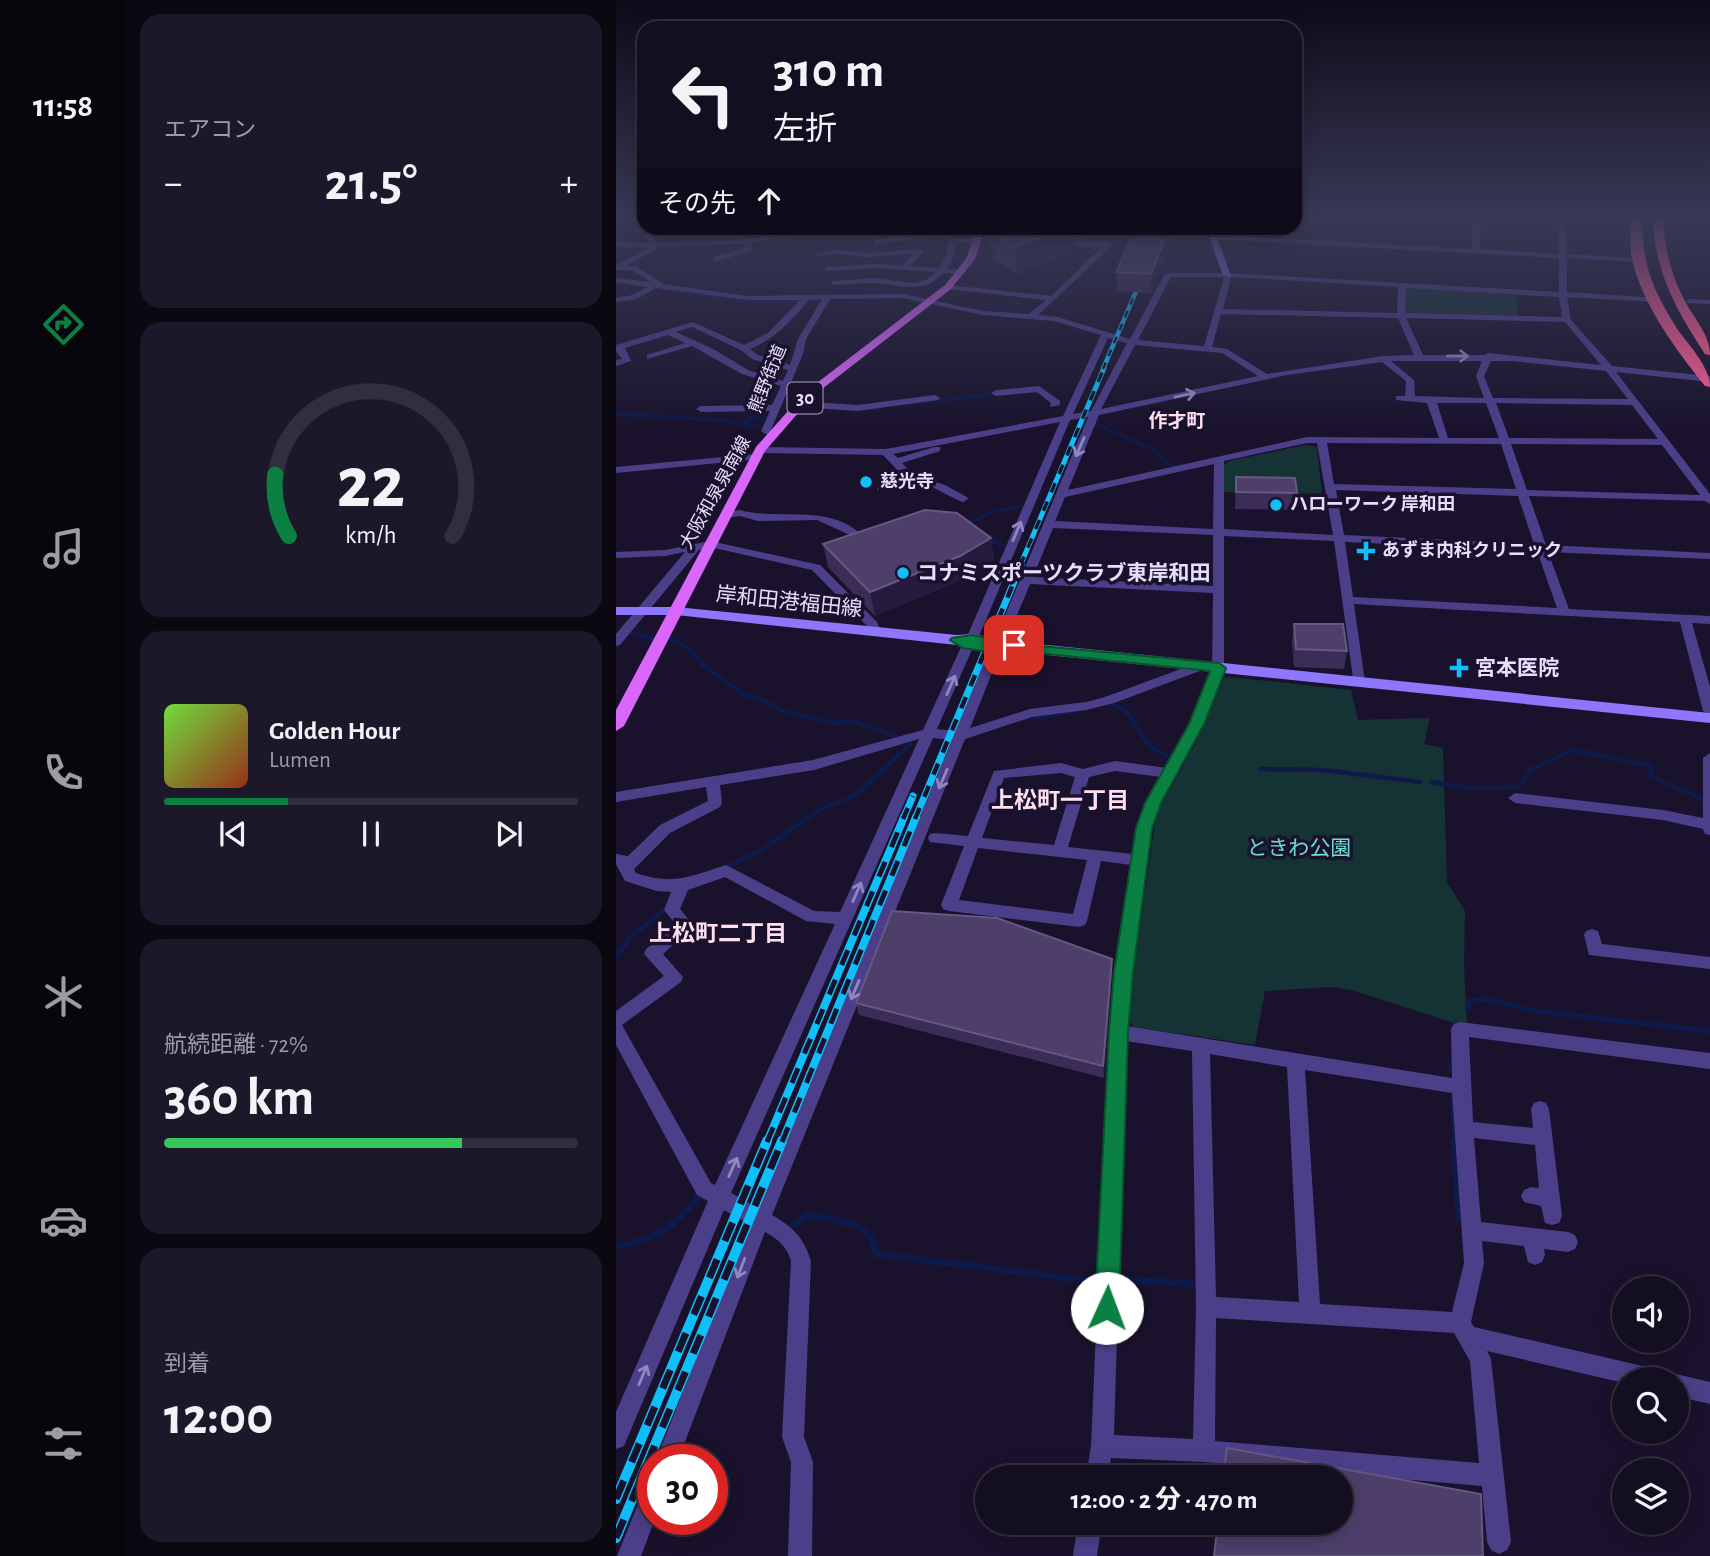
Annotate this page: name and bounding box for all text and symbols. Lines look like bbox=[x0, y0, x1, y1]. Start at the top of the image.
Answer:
text: 310 m bbox=[773, 47, 884, 96]
icon: left bbox=[658, 49, 749, 140]
text: 11:58 bbox=[33, 90, 93, 122]
text: 左折 bbox=[773, 113, 837, 145]
text: エアコン bbox=[164, 119, 256, 142]
text: 21.5° bbox=[325, 157, 417, 209]
text: − bbox=[164, 165, 182, 203]
text: + bbox=[560, 165, 578, 203]
icon: ahead bbox=[750, 182, 788, 220]
text: その先 bbox=[658, 191, 736, 217]
icon: directions bbox=[39, 300, 88, 349]
street label: 熊野街道 bbox=[744, 342, 790, 416]
one-way arrow bbox=[1446, 349, 1469, 363]
road number: 30 bbox=[788, 382, 822, 414]
one-way arrow bbox=[1173, 388, 1196, 402]
district label: 作才町 bbox=[1148, 410, 1206, 431]
street label: 大阪和泉泉南線 bbox=[676, 433, 754, 552]
one-way arrow bbox=[1073, 436, 1086, 457]
text: 22 bbox=[337, 448, 405, 521]
place label: 慈光寺 bbox=[880, 471, 934, 491]
marker: 慈光寺 bbox=[858, 474, 874, 490]
place label: ハローワーク 岸和田 bbox=[1290, 494, 1455, 514]
marker: ハローワーク 岸和田 bbox=[1268, 497, 1284, 513]
one-way arrow bbox=[1012, 520, 1025, 542]
text: km/h bbox=[345, 522, 397, 547]
icon: music bbox=[39, 524, 88, 573]
place label: あずま内科クリニック bbox=[1382, 539, 1562, 560]
marker: あずま内科クリニック bbox=[1356, 541, 1376, 561]
place label: コナミスポーツクラブ東岸和田 bbox=[917, 561, 1211, 584]
marker: コナミスポーツクラブ東岸和田 bbox=[895, 565, 911, 581]
street label: 岸和田港福田線 bbox=[715, 583, 863, 620]
pin bbox=[984, 615, 1044, 675]
icon: arrive bbox=[995, 626, 1033, 664]
place label: 宮本医院 bbox=[1475, 657, 1559, 679]
marker: 宮本医院 bbox=[1449, 658, 1469, 678]
one-way arrow bbox=[945, 675, 958, 696]
text: Golden Hour bbox=[269, 718, 400, 744]
icon: phone bbox=[39, 748, 88, 797]
text: Lumen bbox=[269, 749, 331, 772]
one-way arrow bbox=[935, 768, 948, 790]
district label: 上松町一丁目 bbox=[991, 788, 1129, 813]
icon: previous bbox=[214, 815, 252, 853]
icon: pause bbox=[352, 815, 390, 853]
icon: next bbox=[490, 815, 528, 853]
park label: ときわ公園 bbox=[1247, 838, 1352, 859]
one-way arrow bbox=[851, 882, 864, 903]
district label: 上松町二丁目 bbox=[649, 921, 787, 946]
icon: climate bbox=[39, 972, 88, 1021]
one-way arrow bbox=[848, 978, 861, 1000]
text: 航続距離 · 72% bbox=[164, 1034, 308, 1057]
text: 360 km bbox=[164, 1072, 314, 1124]
one-way arrow bbox=[727, 1157, 740, 1178]
icon: car bbox=[39, 1196, 88, 1245]
one-way arrow bbox=[734, 1257, 747, 1278]
position arrow bbox=[1070, 1271, 1144, 1345]
map controls bbox=[1612, 1276, 1689, 1535]
button: sound bbox=[1612, 1276, 1689, 1353]
text: 到着 bbox=[164, 1353, 210, 1376]
one-way arrow bbox=[637, 1365, 650, 1387]
button: search bbox=[1612, 1367, 1689, 1444]
text: 12:00 bbox=[164, 1391, 273, 1443]
icon: filters bbox=[39, 1419, 88, 1468]
speed limit sign: 30 bbox=[637, 1444, 728, 1535]
button: layers bbox=[1612, 1458, 1689, 1535]
text: 12:00 · 2 分 · 470 m bbox=[1070, 1487, 1258, 1513]

